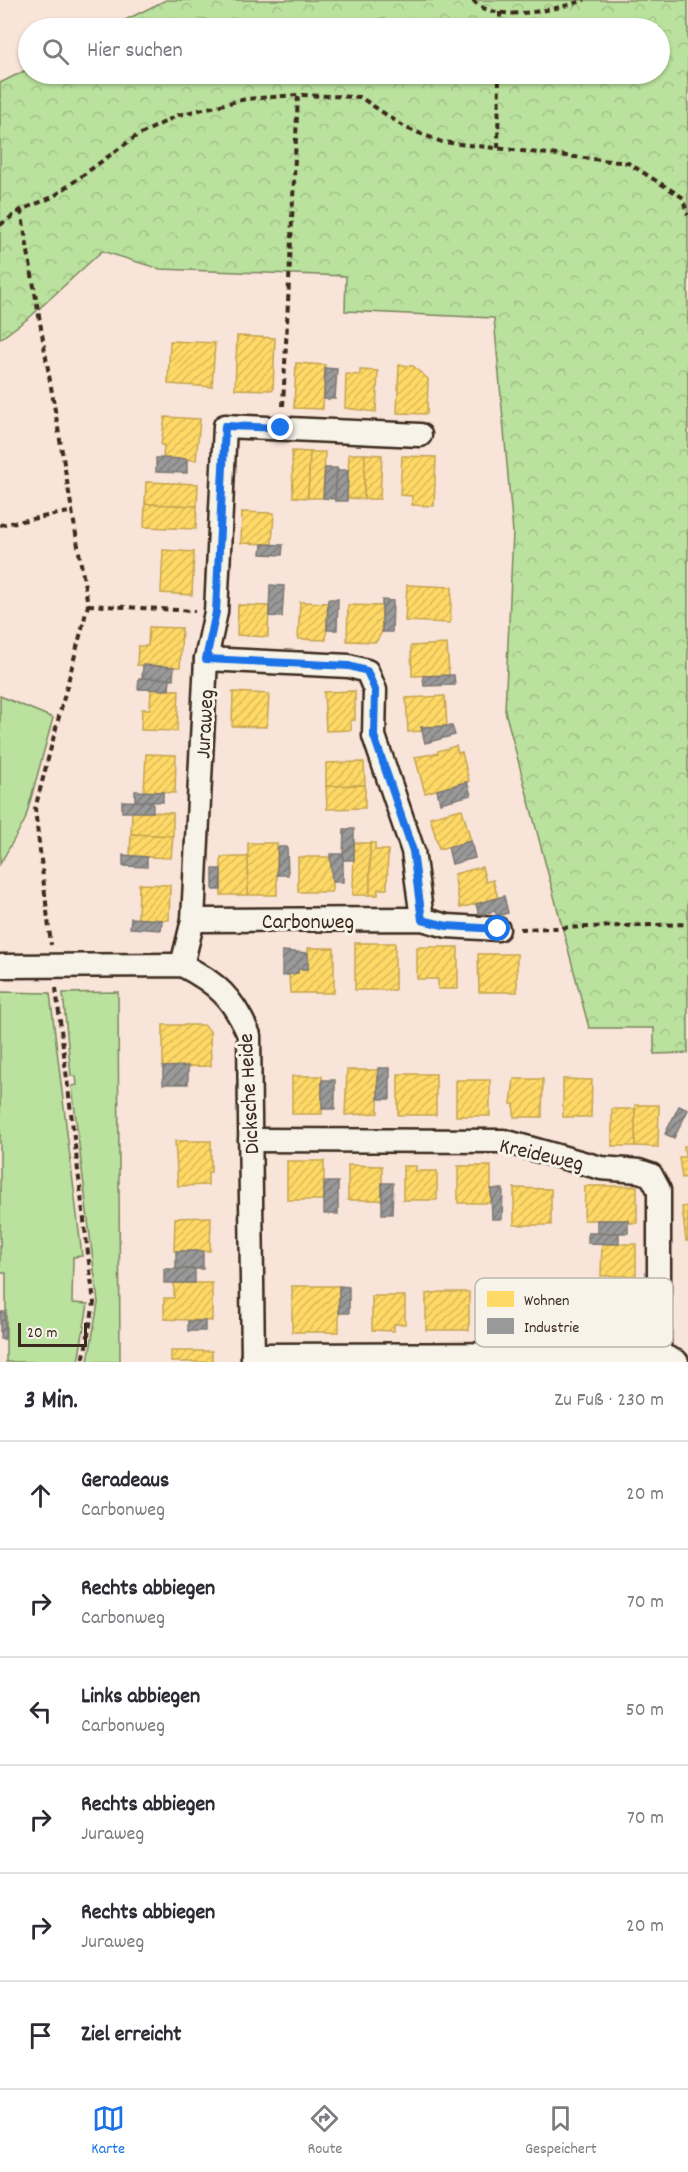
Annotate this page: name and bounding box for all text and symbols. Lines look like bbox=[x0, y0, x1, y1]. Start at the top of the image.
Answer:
search box bbox=[18, 18, 670, 84]
icon: search bbox=[39, 35, 72, 68]
text: Hier suchen bbox=[87, 36, 183, 67]
route end bbox=[267, 414, 293, 440]
street label: Juraweg bbox=[189, 689, 224, 760]
street label: Carbonweg bbox=[262, 908, 354, 939]
route start bbox=[484, 915, 510, 941]
street label: Dicksche Heide bbox=[232, 1033, 269, 1155]
street label: Kreideweg bbox=[496, 1132, 586, 1181]
legend bbox=[475, 1278, 673, 1347]
text: Wohnen bbox=[524, 1290, 569, 1313]
text: Industrie bbox=[524, 1317, 579, 1340]
scale bar bbox=[18, 1320, 87, 1348]
text: 20 m bbox=[27, 1322, 57, 1345]
text: 3 Min. bbox=[24, 1383, 78, 1420]
text: Zu Fuß · 230 m bbox=[554, 1387, 664, 1415]
text: Geradeaus bbox=[81, 1466, 169, 1497]
icon: ahead bbox=[24, 1479, 57, 1512]
text: 20 m bbox=[626, 1481, 664, 1509]
text: Carbonweg bbox=[81, 1497, 165, 1525]
text: Rechts abbiegen bbox=[81, 1574, 215, 1605]
icon: right bbox=[24, 1587, 57, 1620]
text: 70 m bbox=[627, 1589, 664, 1617]
text: Carbonweg bbox=[81, 1605, 165, 1633]
text: Links abbiegen bbox=[81, 1682, 200, 1713]
icon: left bbox=[24, 1695, 57, 1728]
text: 50 m bbox=[626, 1697, 664, 1725]
text: Carbonweg bbox=[81, 1713, 165, 1741]
text: Rechts abbiegen bbox=[81, 1790, 215, 1821]
icon: right bbox=[24, 1803, 57, 1836]
text: 70 m bbox=[627, 1805, 664, 1833]
text: Juraweg bbox=[81, 1821, 144, 1849]
text: Rechts abbiegen bbox=[81, 1898, 215, 1929]
icon: right bbox=[24, 1911, 57, 1944]
text: 20 m bbox=[626, 1913, 664, 1941]
text: Juraweg bbox=[81, 1929, 144, 1957]
icon: arrive bbox=[24, 2019, 57, 2052]
text: Ziel erreicht bbox=[81, 2020, 181, 2051]
tab: Karte bbox=[91, 2102, 125, 2161]
tab: Route bbox=[308, 2102, 342, 2161]
tab: Gespeichert bbox=[525, 2102, 597, 2161]

